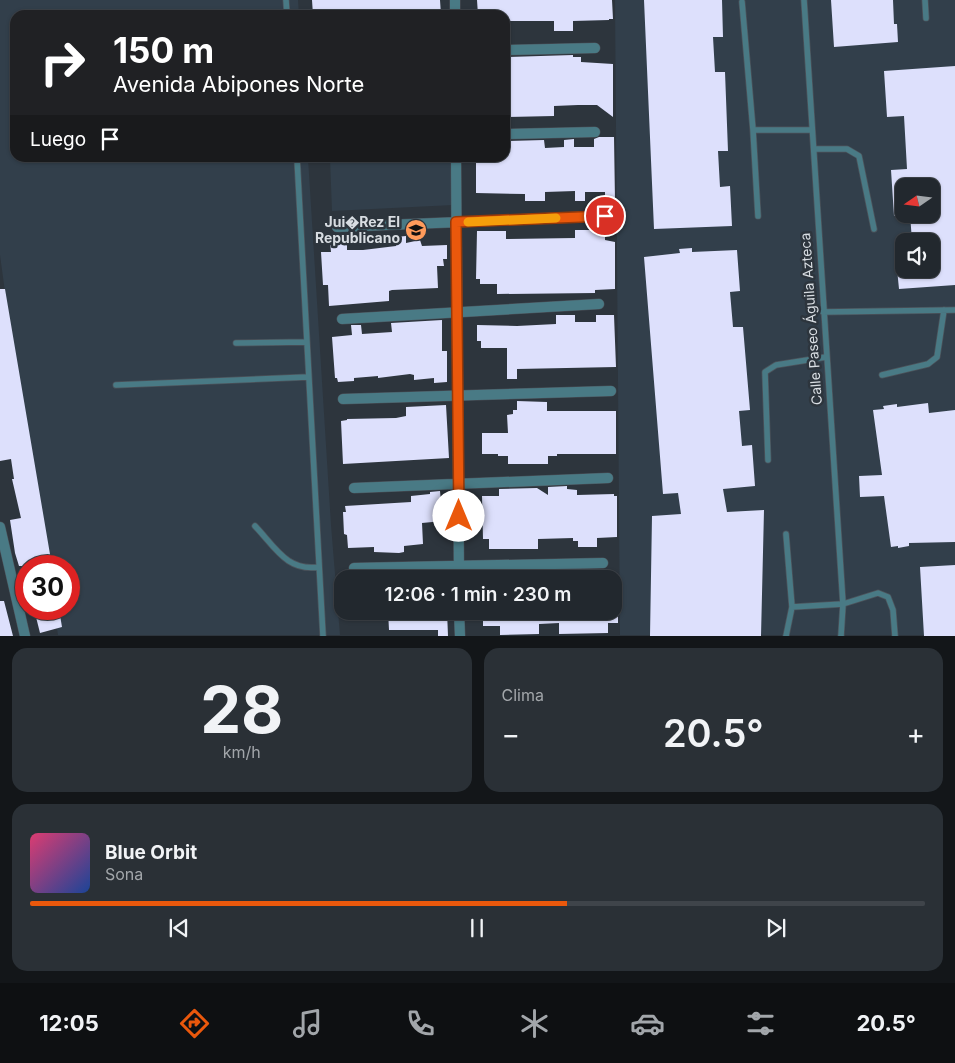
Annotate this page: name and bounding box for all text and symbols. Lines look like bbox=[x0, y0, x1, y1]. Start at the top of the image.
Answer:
text: 150 m bbox=[113, 29, 214, 71]
icon: right bbox=[30, 30, 95, 95]
text: Avenida Abipones Norte bbox=[113, 71, 364, 97]
icon: arrive bbox=[96, 125, 124, 153]
text: Luego bbox=[30, 128, 86, 151]
north arrow bbox=[895, 178, 940, 222]
map controls bbox=[895, 178, 940, 278]
pin bbox=[584, 195, 626, 237]
icon: arrive bbox=[591, 202, 619, 230]
place label: Jui�Rez El Republicano bbox=[315, 213, 400, 246]
school or university icon: Jui�Rez El Republicano bbox=[404, 218, 428, 242]
street label: Calle Paseo Águila Azteca bbox=[796, 232, 825, 406]
button: sound bbox=[895, 233, 940, 278]
position arrow bbox=[432, 489, 484, 541]
speed limit sign: 30 bbox=[15, 555, 80, 620]
text: 12:06 · 1 min · 230 m bbox=[385, 583, 571, 606]
text: 28 bbox=[200, 670, 283, 749]
text: Clima bbox=[502, 685, 544, 705]
text: 20.5° bbox=[663, 710, 764, 756]
text: − bbox=[502, 717, 520, 751]
text: + bbox=[906, 717, 925, 751]
text: km/h bbox=[223, 742, 261, 762]
text: Blue Orbit bbox=[105, 841, 197, 864]
text: Sona bbox=[105, 864, 143, 884]
icon: previous bbox=[165, 914, 193, 942]
icon: pause bbox=[463, 914, 491, 942]
icon: next bbox=[762, 914, 790, 942]
icon: directions bbox=[177, 1006, 212, 1041]
icon: music bbox=[290, 1006, 325, 1041]
icon: phone bbox=[403, 1006, 438, 1041]
icon: climate bbox=[517, 1006, 552, 1041]
icon: car bbox=[630, 1006, 665, 1041]
icon: filters bbox=[743, 1006, 778, 1041]
text: 12:05 bbox=[39, 1010, 99, 1036]
text: 20.5° bbox=[856, 1010, 916, 1036]

